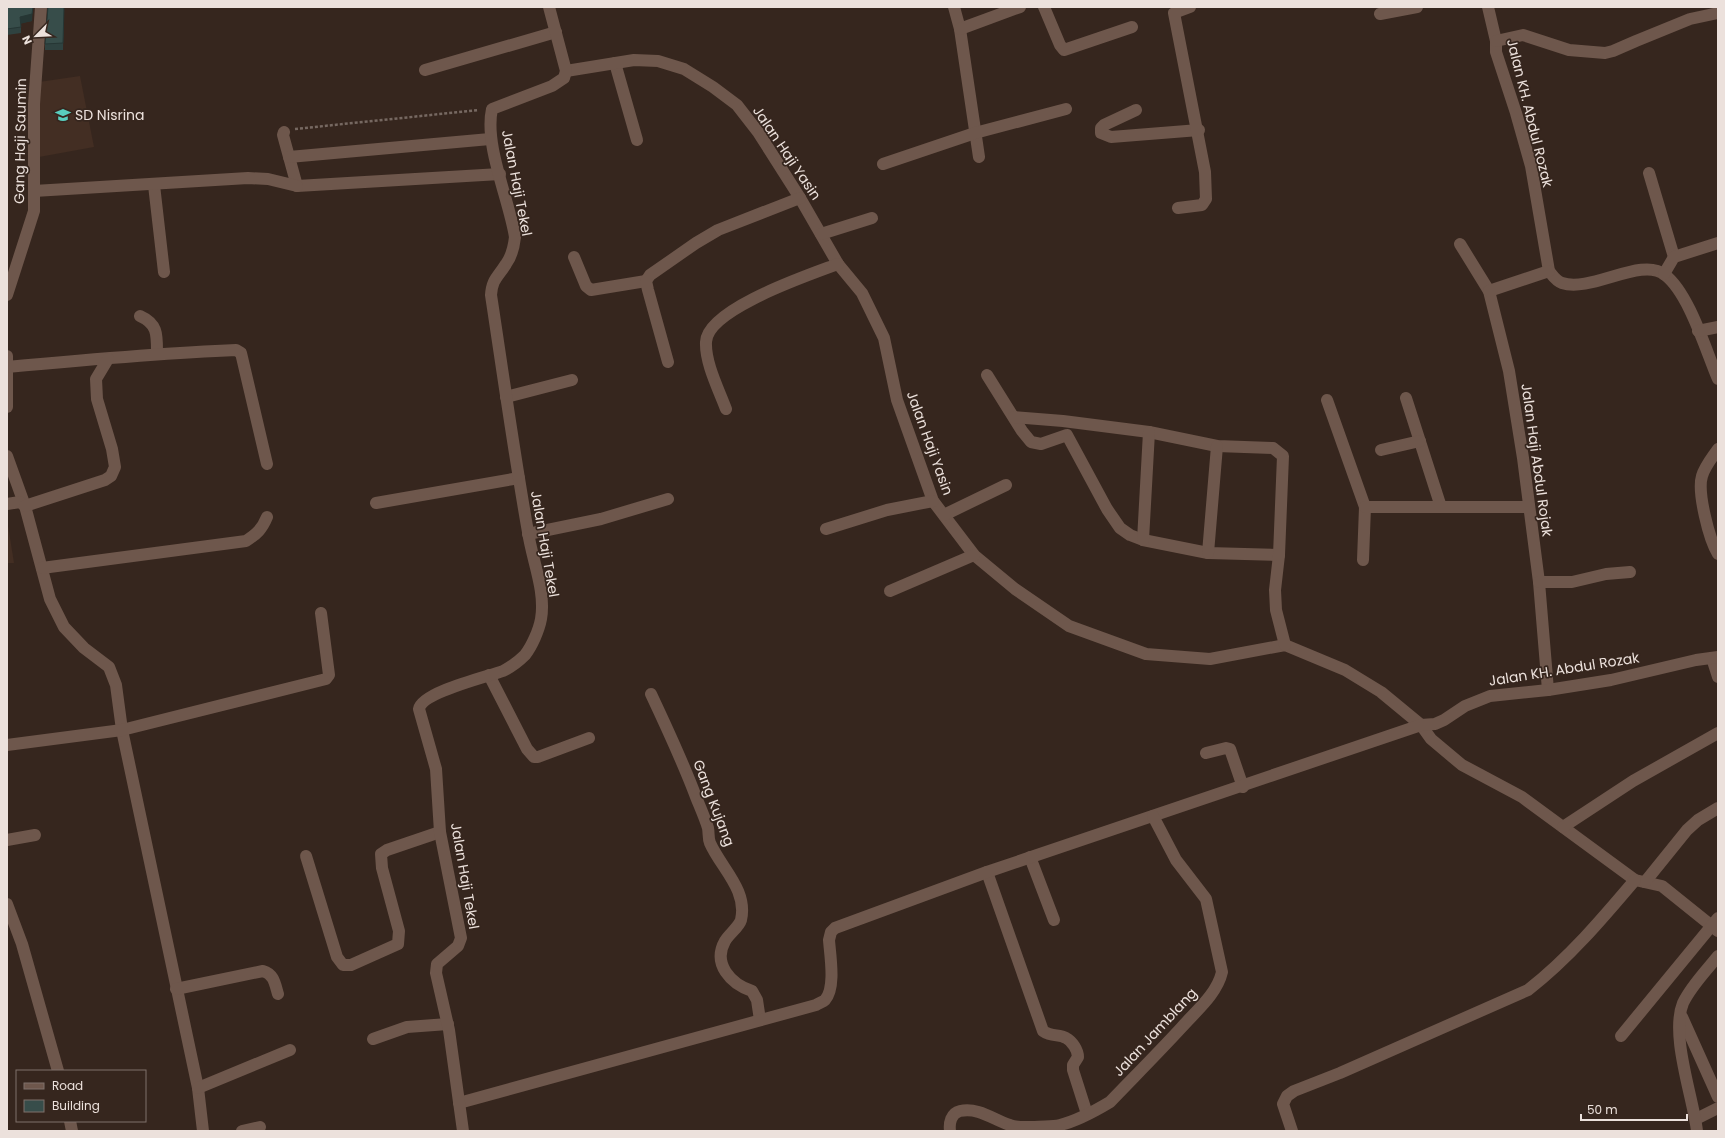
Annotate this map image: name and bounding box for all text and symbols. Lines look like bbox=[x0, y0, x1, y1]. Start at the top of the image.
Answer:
north arrow bbox=[16, 16, 56, 56]
text: N bbox=[18, 33, 36, 47]
street label: Jalan KH. Abdul Rozak bbox=[1502, 37, 1558, 190]
street label: Gang Haji Saumin bbox=[9, 78, 31, 204]
street label: Jalan Haji Yasin bbox=[748, 102, 826, 204]
place label: SD Nisrina bbox=[75, 105, 145, 125]
school or university icon: SD Nisrina bbox=[54, 106, 72, 124]
street label: Jalan Haji Tekel bbox=[497, 128, 537, 238]
street label: Jalan Haji Abdul Rojak bbox=[1516, 382, 1558, 539]
street label: Jalan Haji Yasin bbox=[902, 388, 958, 498]
street label: Jalan Haji Tekel bbox=[526, 489, 564, 599]
street label: Jalan KH. Abdul Rozak bbox=[1487, 647, 1642, 691]
street label: Gang Kujang bbox=[688, 757, 740, 849]
street label: Jalan Haji Tekel bbox=[446, 821, 484, 931]
street label: Jalan Jamblang bbox=[1109, 983, 1201, 1081]
legend bbox=[16, 1070, 146, 1122]
text: Road bbox=[52, 1077, 83, 1094]
scale bar bbox=[1581, 1096, 1687, 1122]
text: Building bbox=[52, 1097, 100, 1114]
text: 50 m bbox=[1587, 1101, 1618, 1118]

